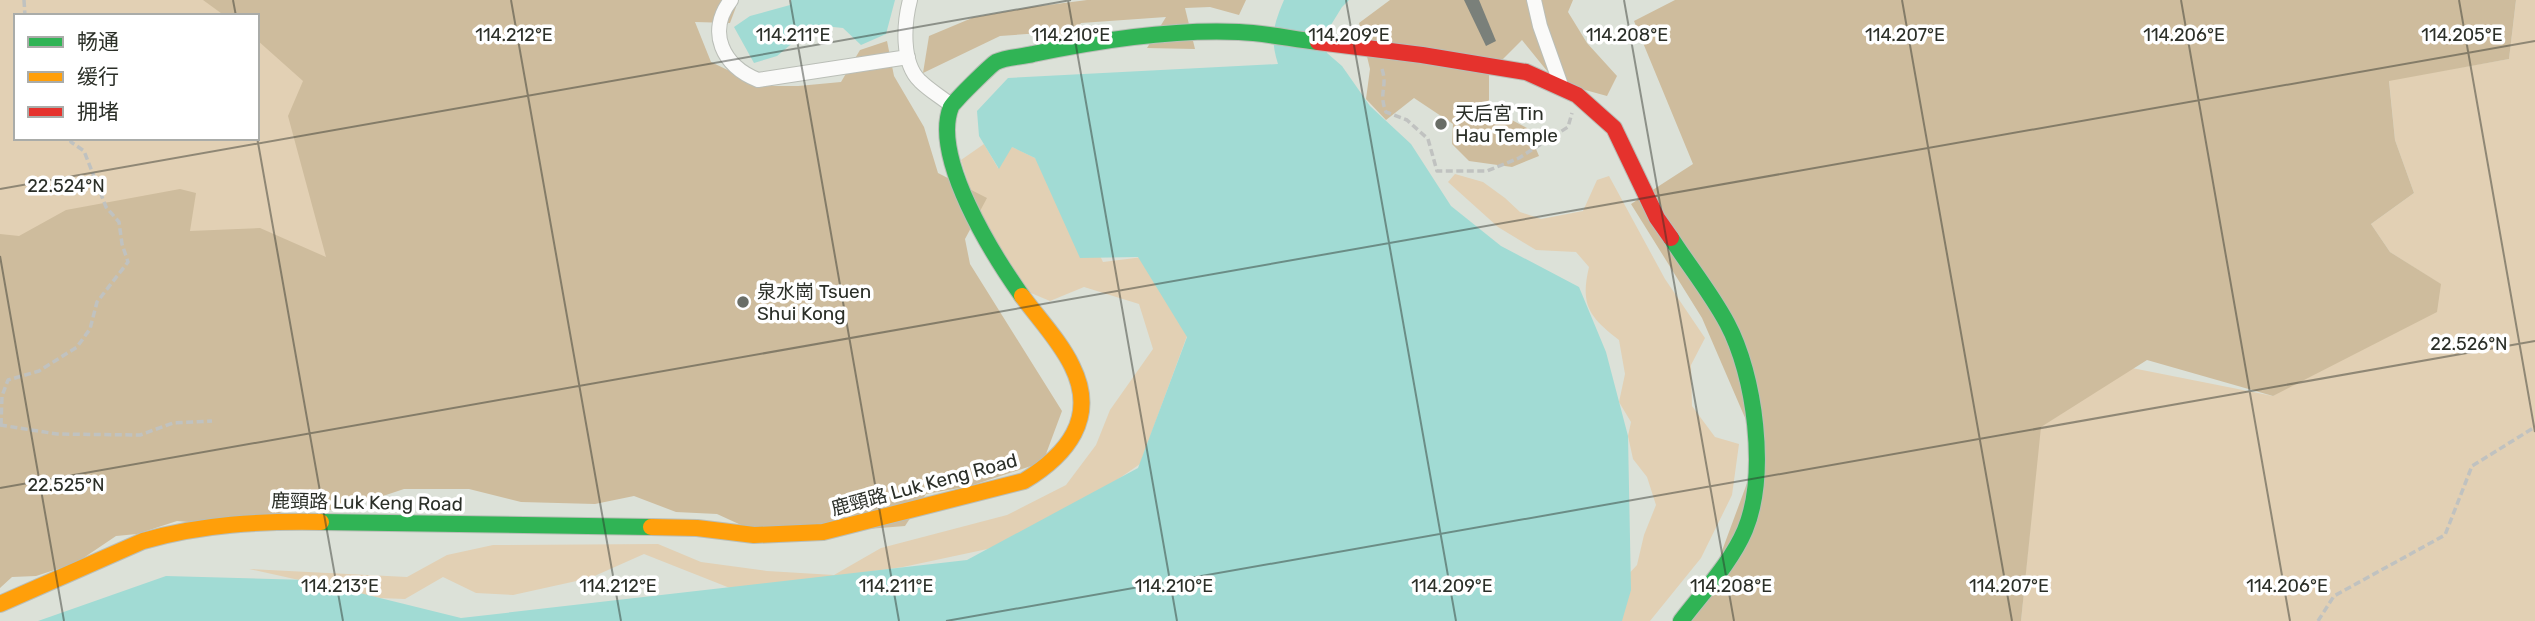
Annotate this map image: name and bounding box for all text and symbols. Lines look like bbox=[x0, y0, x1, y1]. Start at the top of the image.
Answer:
legend bbox=[14, 14, 259, 140]
text: 114.212°E bbox=[475, 24, 553, 46]
text: 114.211°E bbox=[756, 24, 830, 46]
text: 114.210°E bbox=[1032, 24, 1110, 46]
text: 114.209°E bbox=[1308, 24, 1390, 46]
text: 114.208°E bbox=[1586, 24, 1668, 46]
text: 114.207°E bbox=[1865, 24, 1945, 46]
text: 114.206°E bbox=[2143, 24, 2225, 46]
text: 114.205°E bbox=[2421, 24, 2503, 46]
text: 畅通 bbox=[77, 29, 119, 54]
text: 缓行 bbox=[77, 64, 119, 89]
text: 拥堵 bbox=[77, 99, 119, 124]
place label: 天后宮 Tin Hau Temple bbox=[1455, 102, 1558, 147]
marker: 天后宮 Tin Hau Temple bbox=[1433, 116, 1449, 132]
text: 22.524°N bbox=[27, 175, 105, 197]
place label: 泉水崗 Tsuen Shui Kong bbox=[757, 280, 871, 325]
marker: 泉水崗 Tsuen Shui Kong bbox=[735, 294, 751, 310]
text: 22.526°N bbox=[2430, 333, 2508, 355]
street label: 鹿頸路 Luk Keng Road bbox=[829, 449, 1020, 520]
text: 22.525°N bbox=[27, 474, 105, 496]
street label: 鹿頸路 Luk Keng Road bbox=[271, 489, 463, 516]
text: 114.213°E bbox=[301, 575, 379, 597]
text: 114.212°E bbox=[579, 575, 657, 597]
text: 114.211°E bbox=[859, 575, 933, 597]
text: 114.210°E bbox=[1135, 575, 1213, 597]
text: 114.209°E bbox=[1411, 575, 1493, 597]
text: 114.208°E bbox=[1690, 575, 1772, 597]
text: 114.207°E bbox=[1969, 575, 2049, 597]
text: 114.206°E bbox=[2246, 575, 2328, 597]

